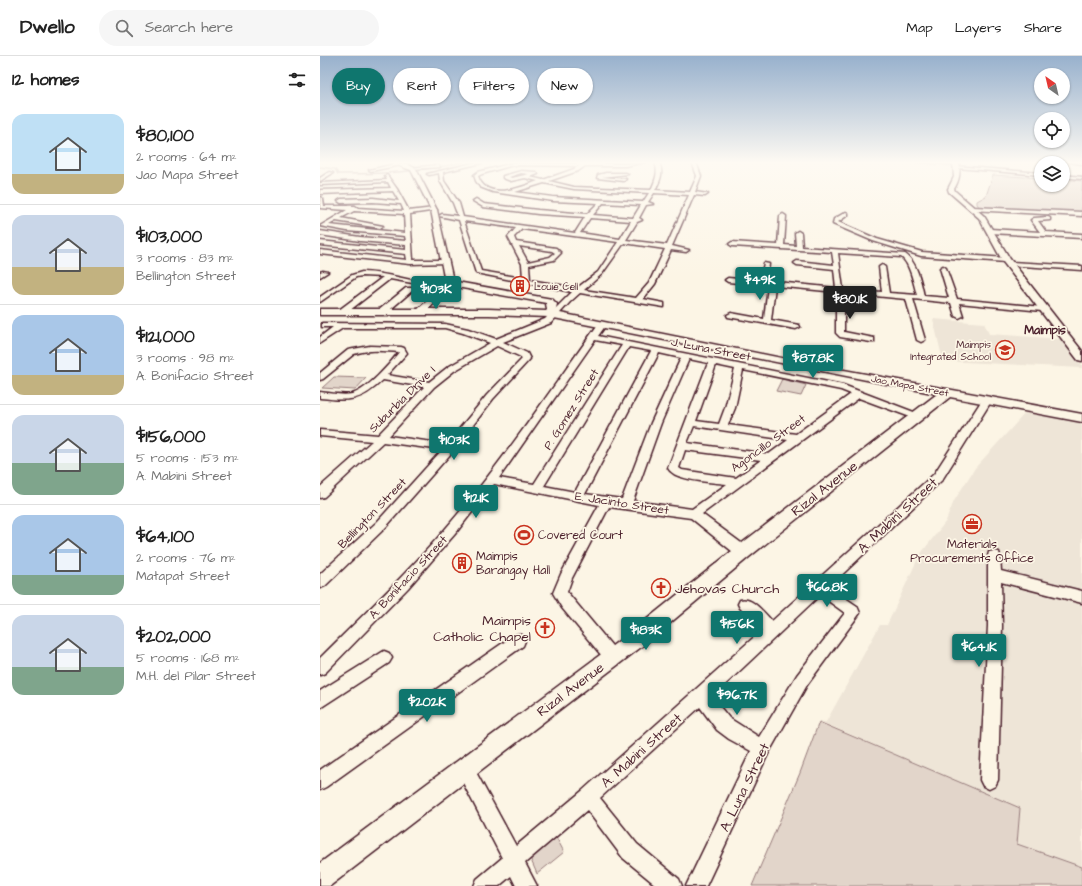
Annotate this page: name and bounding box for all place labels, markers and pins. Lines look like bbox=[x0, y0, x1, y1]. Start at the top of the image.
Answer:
pin: $49K bbox=[736, 267, 784, 301]
building icon: Louie Cell bbox=[509, 275, 531, 297]
pin: $103K bbox=[408, 276, 464, 310]
place label: Louie Cell bbox=[534, 280, 579, 294]
pin: $80.1K bbox=[817, 286, 883, 320]
place label: Maimpis Integrated School bbox=[910, 338, 991, 365]
school or university icon: Maimpis Integrated School bbox=[994, 339, 1016, 361]
pin: $87.8K bbox=[780, 345, 846, 379]
pin: $103K bbox=[426, 427, 482, 461]
pin: $121K bbox=[448, 485, 504, 519]
office icon: Materials Procurements Office bbox=[961, 513, 983, 535]
sports icon: Covered Court bbox=[513, 524, 535, 546]
place label: Covered Court bbox=[538, 527, 623, 544]
place label: Materials Procurements Office bbox=[910, 536, 1034, 567]
place label: Maimpis Barangay Hall bbox=[476, 548, 550, 580]
building icon: Maimpis Barangay Hall bbox=[451, 552, 473, 574]
pin: $66.8K bbox=[794, 574, 860, 608]
church icon: Jehovas Church bbox=[650, 577, 672, 599]
place label: Jehovas Church bbox=[675, 579, 779, 599]
place label: Maimpis Catholic Chapel bbox=[433, 611, 531, 647]
pin: $156K bbox=[709, 611, 765, 645]
church icon: Maimpis Catholic Chapel bbox=[534, 617, 556, 639]
pin: $183K bbox=[618, 617, 674, 651]
pin: $64.1K bbox=[946, 634, 1012, 668]
pin: $96.7K bbox=[704, 682, 770, 716]
pin: $202K bbox=[399, 689, 455, 723]

